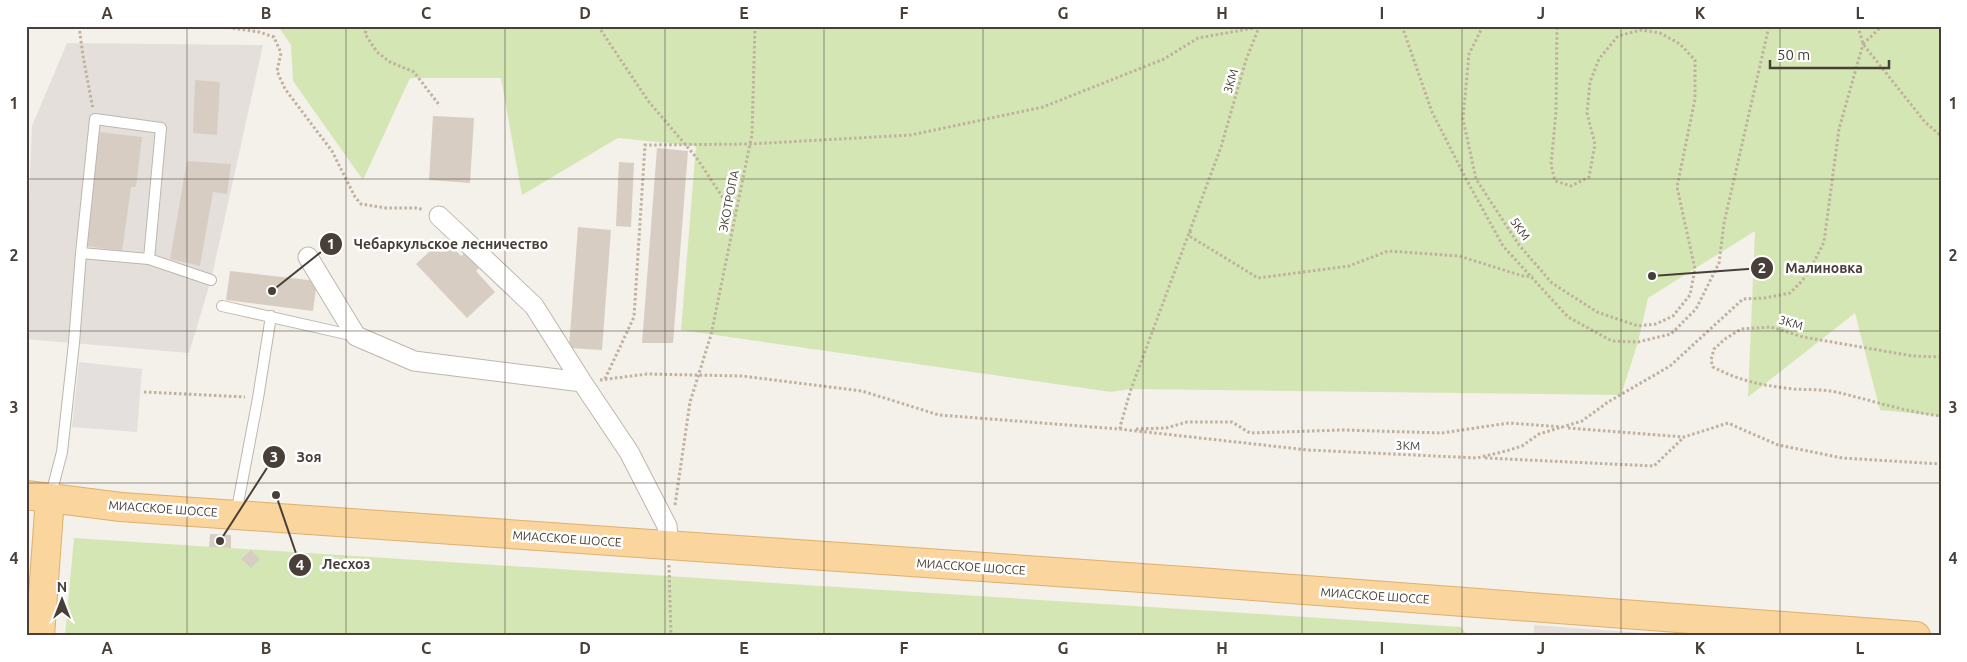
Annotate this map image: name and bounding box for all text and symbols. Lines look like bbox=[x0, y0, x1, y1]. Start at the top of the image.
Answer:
text: A bbox=[101, 4, 113, 22]
text: B bbox=[261, 4, 271, 22]
text: C bbox=[421, 4, 431, 22]
text: D bbox=[579, 4, 591, 22]
text: E bbox=[739, 4, 749, 22]
text: F bbox=[900, 4, 909, 22]
text: G bbox=[1057, 4, 1069, 22]
text: H bbox=[1216, 4, 1228, 22]
text: I bbox=[1380, 4, 1384, 22]
text: J bbox=[1537, 4, 1545, 22]
text: K bbox=[1695, 4, 1706, 22]
text: L bbox=[1856, 4, 1865, 22]
scale bar bbox=[1770, 38, 1888, 70]
text: 50 m bbox=[1777, 46, 1810, 63]
street label: 3КМ bbox=[1221, 67, 1240, 94]
text: 1 bbox=[9, 94, 19, 112]
text: 1 bbox=[1948, 94, 1958, 112]
street label: ЭКОТРОПА bbox=[716, 169, 741, 233]
street label: 5КМ bbox=[1508, 215, 1533, 242]
callout: Чебаркульское лесничество bbox=[319, 230, 558, 259]
text: 1 bbox=[327, 235, 335, 252]
text: Чебаркульское лесничество bbox=[354, 236, 548, 252]
text: 2 bbox=[9, 246, 19, 264]
text: 2 bbox=[1948, 246, 1958, 264]
callout: Малиновка bbox=[1750, 253, 1872, 282]
text: 2 bbox=[1758, 259, 1766, 276]
text: Малиновка bbox=[1785, 260, 1863, 276]
street label: 3КМ bbox=[1778, 313, 1805, 332]
text: 3 bbox=[9, 398, 19, 416]
text: 3 bbox=[1948, 398, 1958, 416]
street label: 3КМ bbox=[1396, 439, 1420, 452]
callout: Зоя bbox=[262, 442, 332, 471]
text: 3 bbox=[270, 448, 278, 465]
text: Зоя bbox=[297, 449, 321, 465]
street label: МИАССКОЕ ШОССЕ bbox=[108, 498, 218, 519]
street label: МИАССКОЕ ШОССЕ bbox=[512, 528, 622, 549]
text: 4 bbox=[9, 549, 19, 567]
text: 4 bbox=[1948, 549, 1958, 567]
callout: Лесхоз bbox=[287, 550, 380, 579]
text: 4 bbox=[296, 556, 304, 573]
text: Лесхоз bbox=[322, 556, 370, 572]
street label: МИАССКОЕ ШОССЕ bbox=[916, 556, 1026, 577]
north arrow bbox=[38, 574, 88, 624]
text: N bbox=[57, 579, 67, 595]
street label: МИАССКОЕ ШОССЕ bbox=[1320, 585, 1430, 606]
text: A bbox=[101, 639, 113, 657]
text: B bbox=[261, 639, 271, 657]
text: C bbox=[421, 639, 431, 657]
text: D bbox=[579, 639, 591, 657]
text: E bbox=[739, 639, 749, 657]
text: F bbox=[900, 639, 909, 657]
text: G bbox=[1057, 639, 1069, 657]
text: H bbox=[1216, 639, 1228, 657]
text: I bbox=[1380, 639, 1384, 657]
text: J bbox=[1537, 639, 1545, 657]
text: K bbox=[1695, 639, 1706, 657]
text: L bbox=[1856, 639, 1865, 657]

